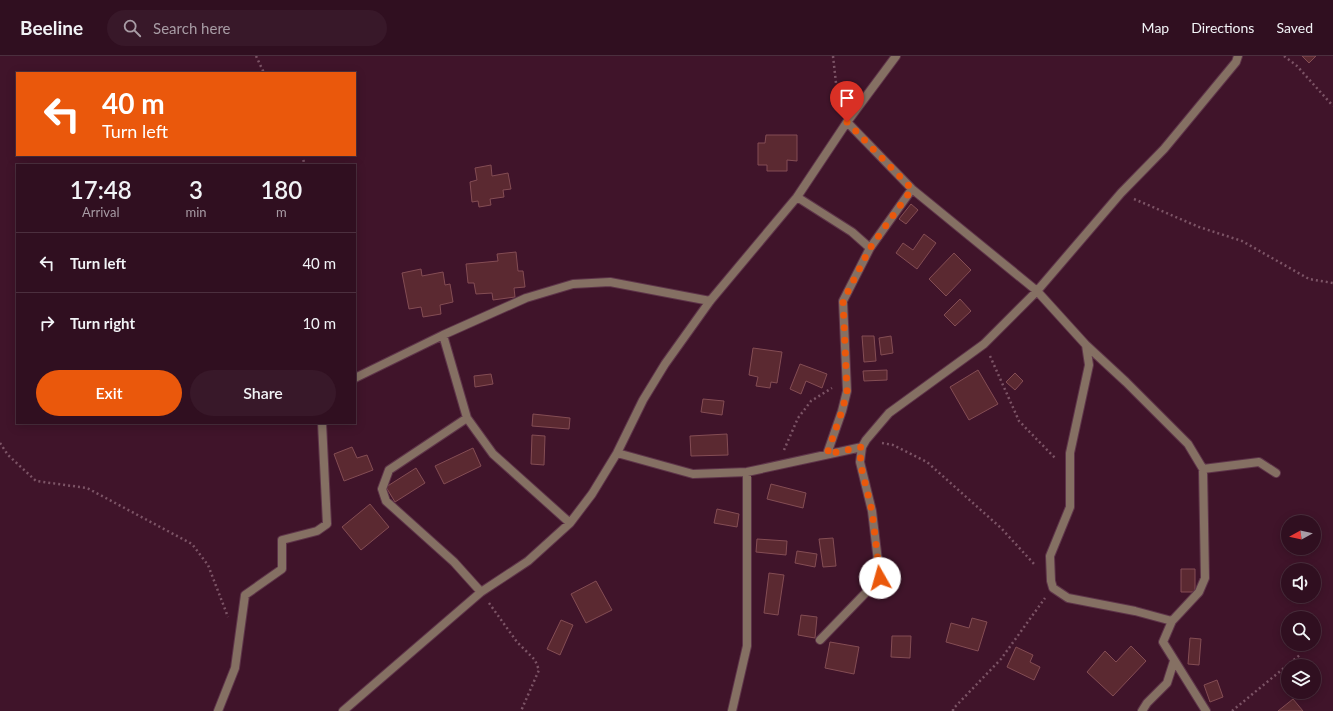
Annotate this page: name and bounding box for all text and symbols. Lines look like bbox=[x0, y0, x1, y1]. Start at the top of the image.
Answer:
search box bbox=[107, 10, 387, 46]
text: Beeline bbox=[20, 16, 83, 39]
icon: search bbox=[121, 17, 143, 39]
text: Search here bbox=[153, 19, 230, 37]
text: Map bbox=[1142, 19, 1169, 36]
text: Directions bbox=[1191, 19, 1254, 36]
text: Saved bbox=[1276, 19, 1313, 36]
pin bbox=[830, 81, 864, 122]
text: 40 m bbox=[102, 86, 165, 120]
icon: arrive bbox=[836, 87, 858, 109]
icon: left bbox=[36, 88, 88, 140]
text: Turn left bbox=[102, 120, 168, 142]
text: 17:48 bbox=[70, 175, 132, 204]
text: 3 bbox=[189, 175, 203, 204]
text: 180 bbox=[260, 175, 302, 204]
text: Arrival bbox=[82, 204, 119, 220]
text: min bbox=[185, 204, 207, 220]
text: m bbox=[276, 204, 287, 220]
icon: left bbox=[36, 252, 58, 274]
text: Turn left bbox=[70, 254, 126, 272]
text: 40 m bbox=[302, 254, 336, 272]
icon: right bbox=[36, 312, 58, 334]
text: Turn right bbox=[70, 314, 135, 332]
text: 10 m bbox=[302, 314, 336, 332]
button: Exit bbox=[36, 370, 182, 416]
button: Share bbox=[190, 370, 336, 416]
north arrow bbox=[1281, 515, 1321, 555]
map controls bbox=[1281, 515, 1321, 699]
position arrow bbox=[859, 557, 901, 599]
button: sound bbox=[1281, 563, 1321, 603]
button: search bbox=[1281, 611, 1321, 651]
button: layers bbox=[1281, 659, 1321, 699]

